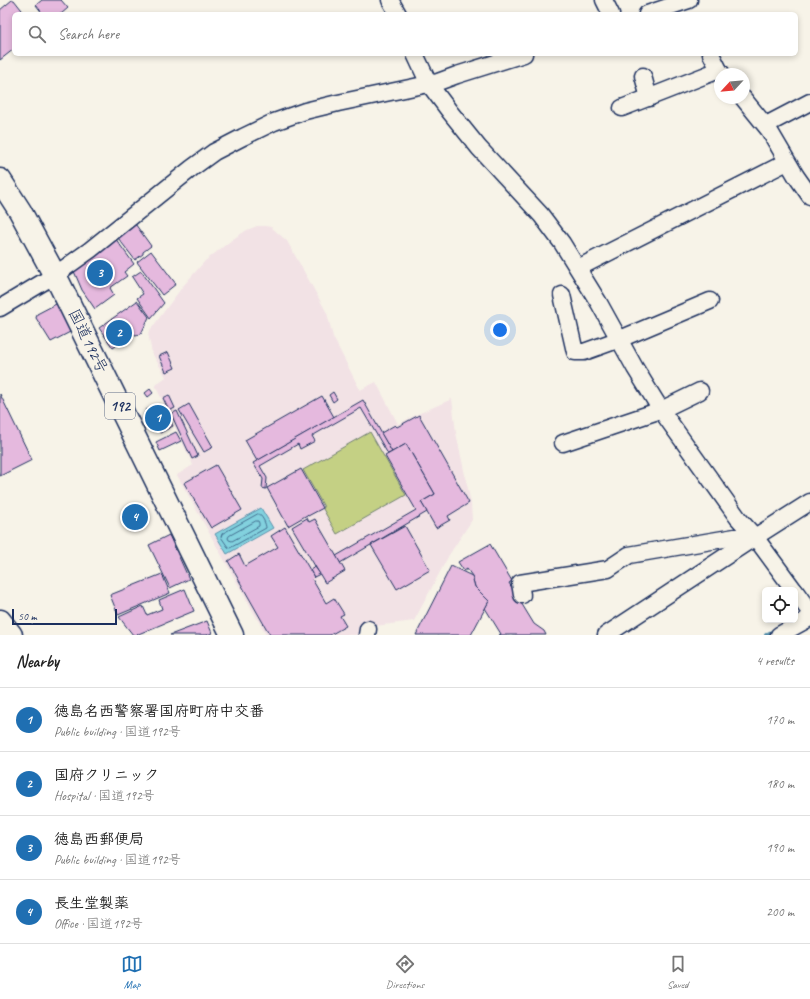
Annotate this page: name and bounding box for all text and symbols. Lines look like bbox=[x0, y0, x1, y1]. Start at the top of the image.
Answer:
search box bbox=[12, 12, 798, 56]
icon: search bbox=[26, 23, 48, 45]
text: Search here bbox=[58, 25, 119, 44]
north arrow bbox=[714, 68, 750, 104]
pin: 3 bbox=[87, 258, 113, 288]
street label: 国道192号 bbox=[64, 305, 112, 377]
pin: 2 bbox=[106, 318, 132, 348]
your location bbox=[490, 320, 510, 340]
road number: 192 bbox=[105, 393, 135, 419]
pin: 1 bbox=[145, 403, 171, 433]
pin: 4 bbox=[122, 502, 148, 532]
map controls bbox=[762, 587, 798, 623]
button: locate bbox=[762, 587, 798, 623]
scale bar bbox=[12, 607, 117, 626]
text: 50 m bbox=[18, 609, 37, 623]
text: Nearby bbox=[16, 651, 59, 672]
text: 4 results bbox=[756, 653, 794, 669]
text: 徳島名西警察署国府町府中交番 bbox=[54, 702, 264, 721]
text: 1 bbox=[26, 712, 32, 728]
text: 170 m bbox=[766, 712, 794, 728]
text: Public building · 国道192号 bbox=[54, 724, 181, 740]
text: 国府クリニック bbox=[54, 766, 159, 785]
text: 2 bbox=[26, 776, 32, 792]
text: 180 m bbox=[766, 776, 794, 792]
text: Hospital · 国道192号 bbox=[54, 788, 155, 804]
text: 徳島西郵便局 bbox=[54, 830, 144, 849]
text: 3 bbox=[26, 840, 32, 856]
text: 190 m bbox=[766, 840, 794, 856]
text: Public building · 国道192号 bbox=[54, 852, 181, 868]
text: 長生堂製薬 bbox=[54, 894, 129, 913]
text: 4 bbox=[26, 904, 32, 920]
text: 200 m bbox=[766, 904, 794, 920]
text: Office · 国道192号 bbox=[54, 916, 143, 932]
tab: Map bbox=[121, 953, 143, 991]
tab: Directions bbox=[386, 953, 424, 991]
tab: Saved bbox=[667, 953, 689, 991]

